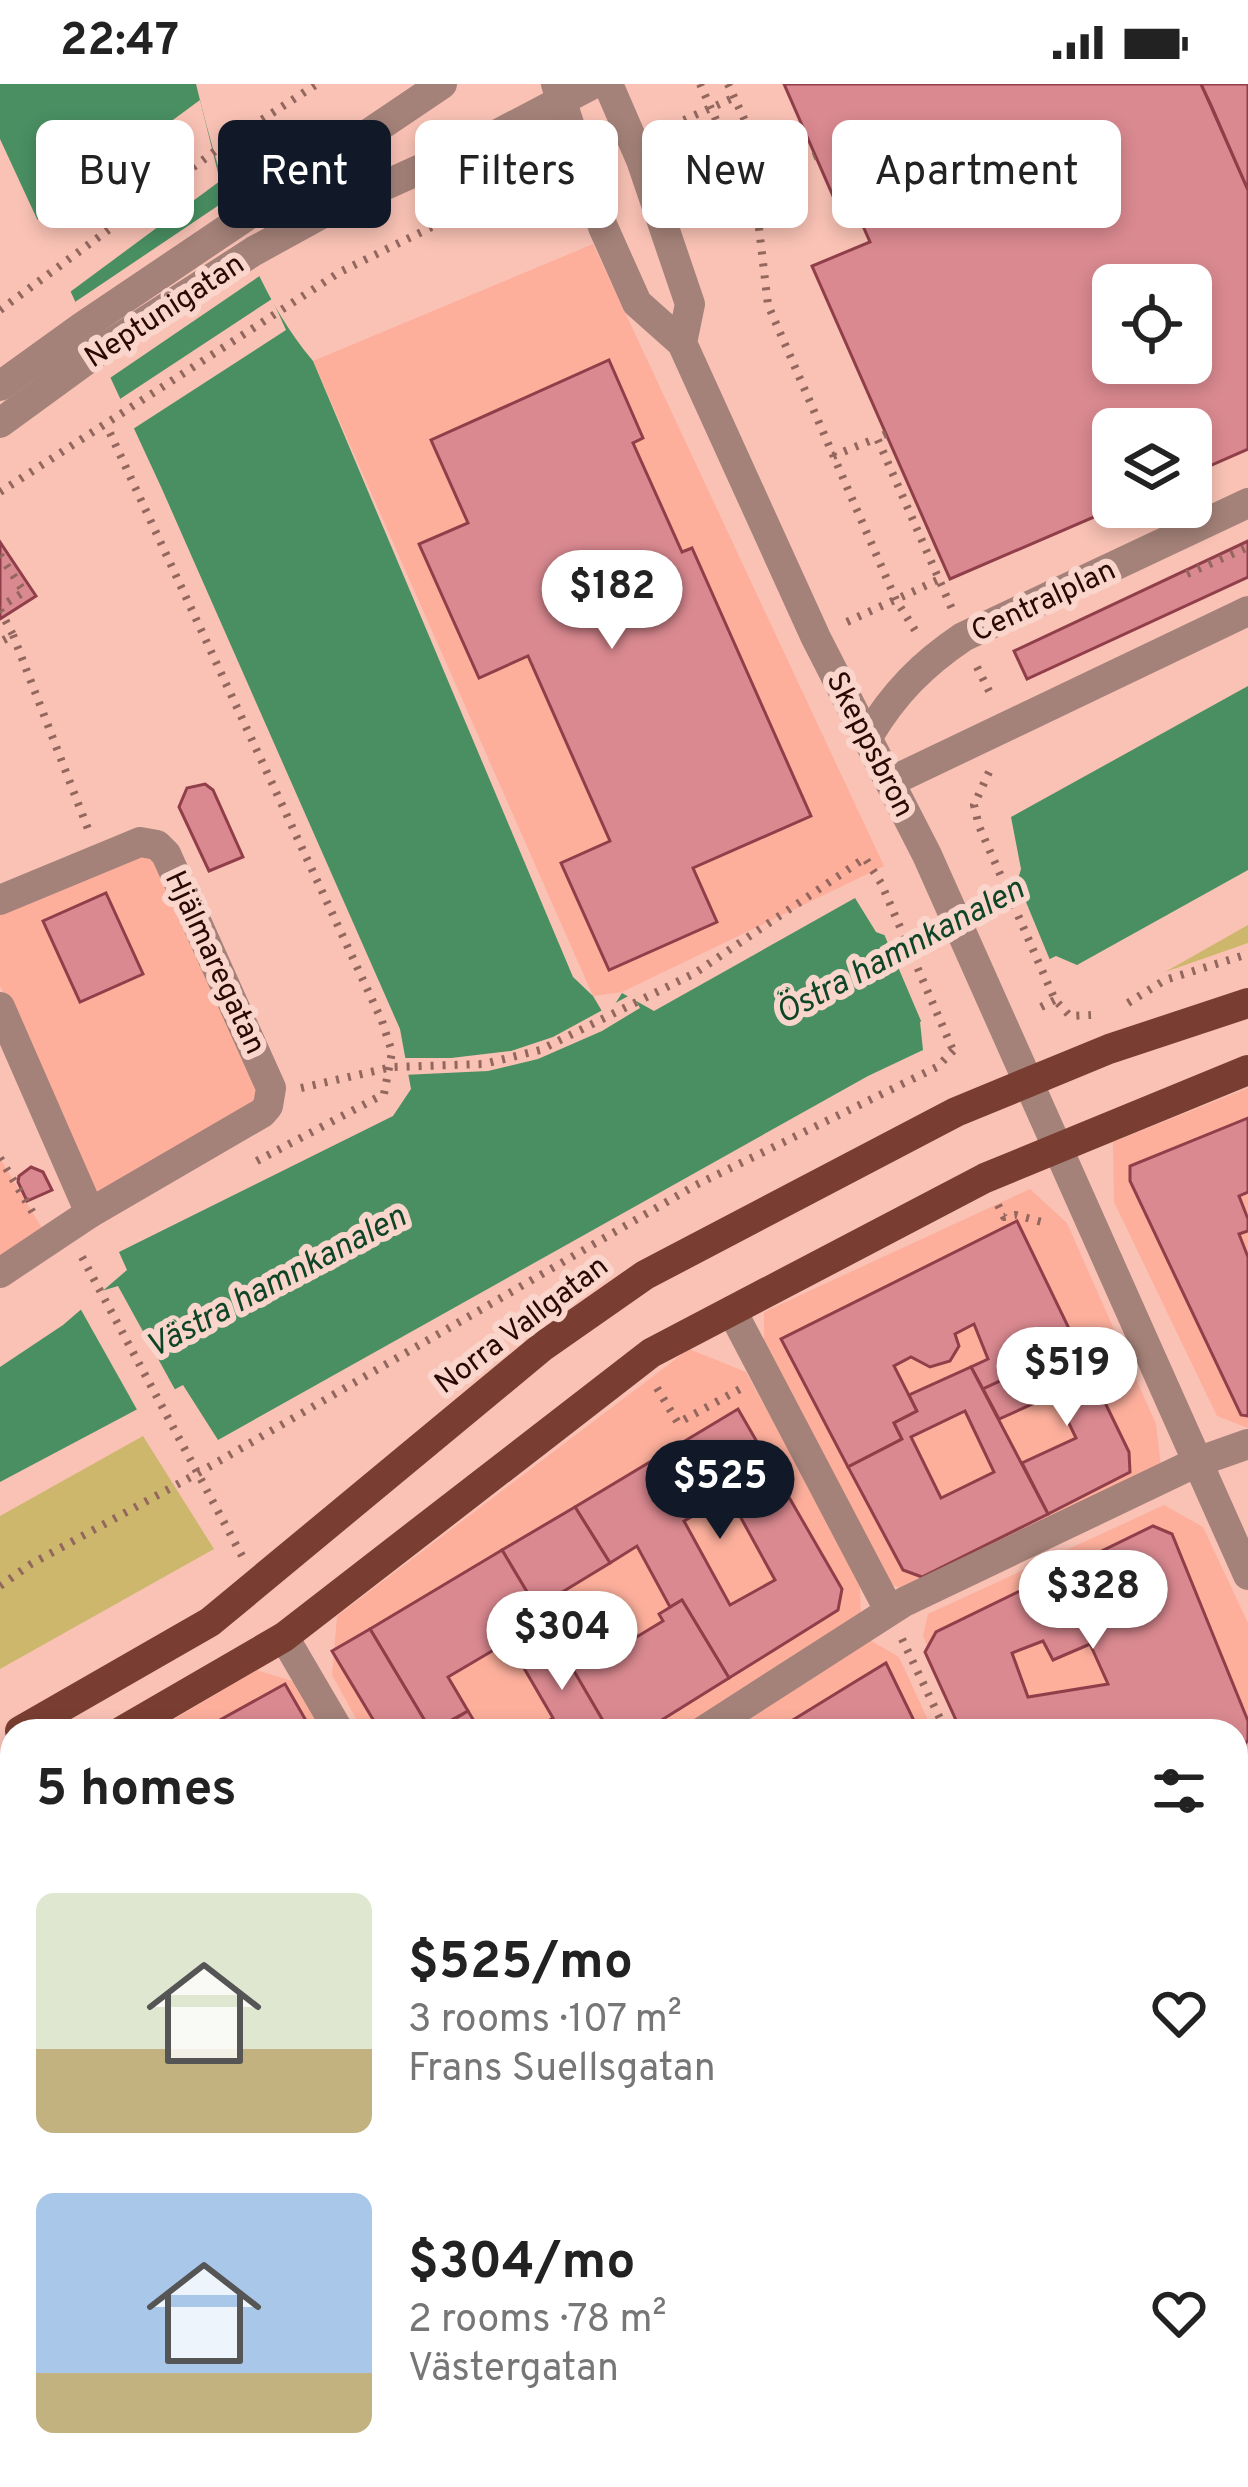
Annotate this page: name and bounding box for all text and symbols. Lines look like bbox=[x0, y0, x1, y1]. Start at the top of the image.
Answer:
text: 22:47 bbox=[60, 14, 179, 71]
chip: Buy bbox=[36, 120, 194, 228]
chip: Rent bbox=[218, 120, 391, 228]
chip: Filters bbox=[415, 120, 618, 228]
chip: New bbox=[642, 120, 808, 228]
chip: Apartment bbox=[832, 120, 1121, 228]
street label: Neptunigatan bbox=[78, 247, 252, 377]
map controls bbox=[1092, 264, 1212, 528]
button: locate bbox=[1092, 264, 1212, 384]
button: layers bbox=[1092, 408, 1212, 528]
pin: $182 bbox=[541, 550, 683, 652]
street label: Centralplan bbox=[966, 553, 1122, 652]
text: $182 bbox=[569, 564, 655, 613]
street label: Skeppsbron bbox=[816, 666, 921, 824]
street label: Hjälmaregatan bbox=[155, 865, 272, 1061]
water label: Östra hamnkanalen bbox=[769, 868, 1032, 1036]
water label: Västra hamnkanalen bbox=[140, 1197, 414, 1370]
street label: Norra Vallgatan bbox=[428, 1249, 617, 1403]
pin: $519 bbox=[996, 1327, 1138, 1429]
text: $519 bbox=[1024, 1341, 1110, 1390]
pin: $525 bbox=[649, 1440, 791, 1542]
text: $525 bbox=[672, 1454, 768, 1503]
pin: $328 bbox=[1022, 1550, 1164, 1652]
text: $328 bbox=[1046, 1564, 1140, 1613]
pin: $304 bbox=[491, 1591, 633, 1693]
text: $304 bbox=[513, 1605, 611, 1654]
icon: filters bbox=[1146, 1758, 1212, 1824]
text: 5 homes bbox=[36, 1759, 237, 1824]
text: $525/mo bbox=[408, 1932, 633, 1997]
icon: home bbox=[132, 1941, 276, 2085]
icon: heart bbox=[1146, 1980, 1212, 2046]
text: 3 rooms · 107 m² bbox=[408, 1997, 682, 2046]
text: Frans Suellsgatan bbox=[408, 2046, 716, 2095]
text: $304/mo bbox=[408, 2232, 635, 2297]
icon: home bbox=[132, 2241, 276, 2385]
icon: heart bbox=[1146, 2280, 1212, 2346]
text: 2 rooms · 78 m² bbox=[408, 2297, 667, 2346]
text: Västergatan bbox=[408, 2346, 619, 2395]

